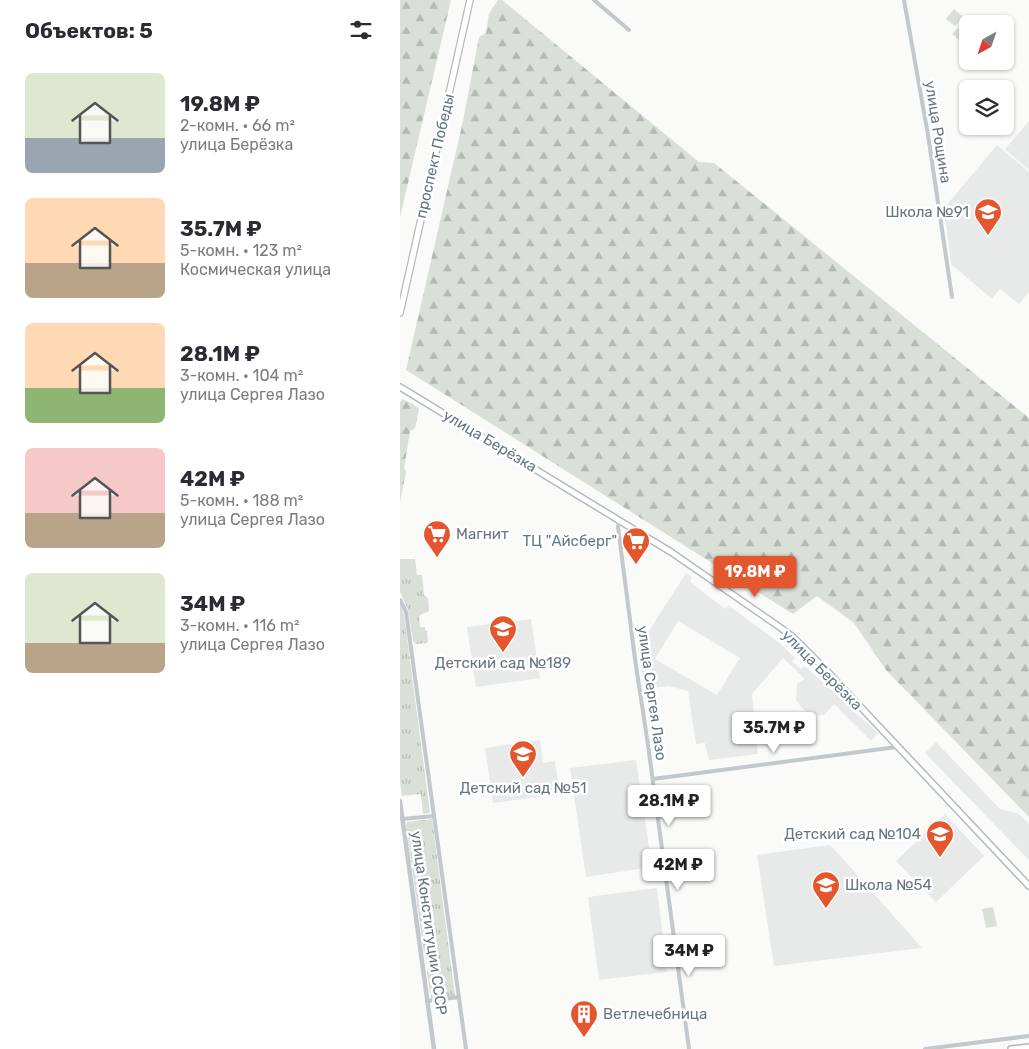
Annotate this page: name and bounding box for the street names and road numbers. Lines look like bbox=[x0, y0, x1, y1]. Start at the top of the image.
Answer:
street label: улица Рощина bbox=[921, 79, 955, 185]
street label: проспект Победы bbox=[412, 92, 458, 220]
street label: улица Берёзка bbox=[440, 406, 540, 476]
street label: улица Сергея Лазо bbox=[634, 624, 670, 762]
street label: улица Берёзка bbox=[778, 626, 866, 714]
street label: улица Конституции СССР bbox=[407, 830, 451, 1016]

